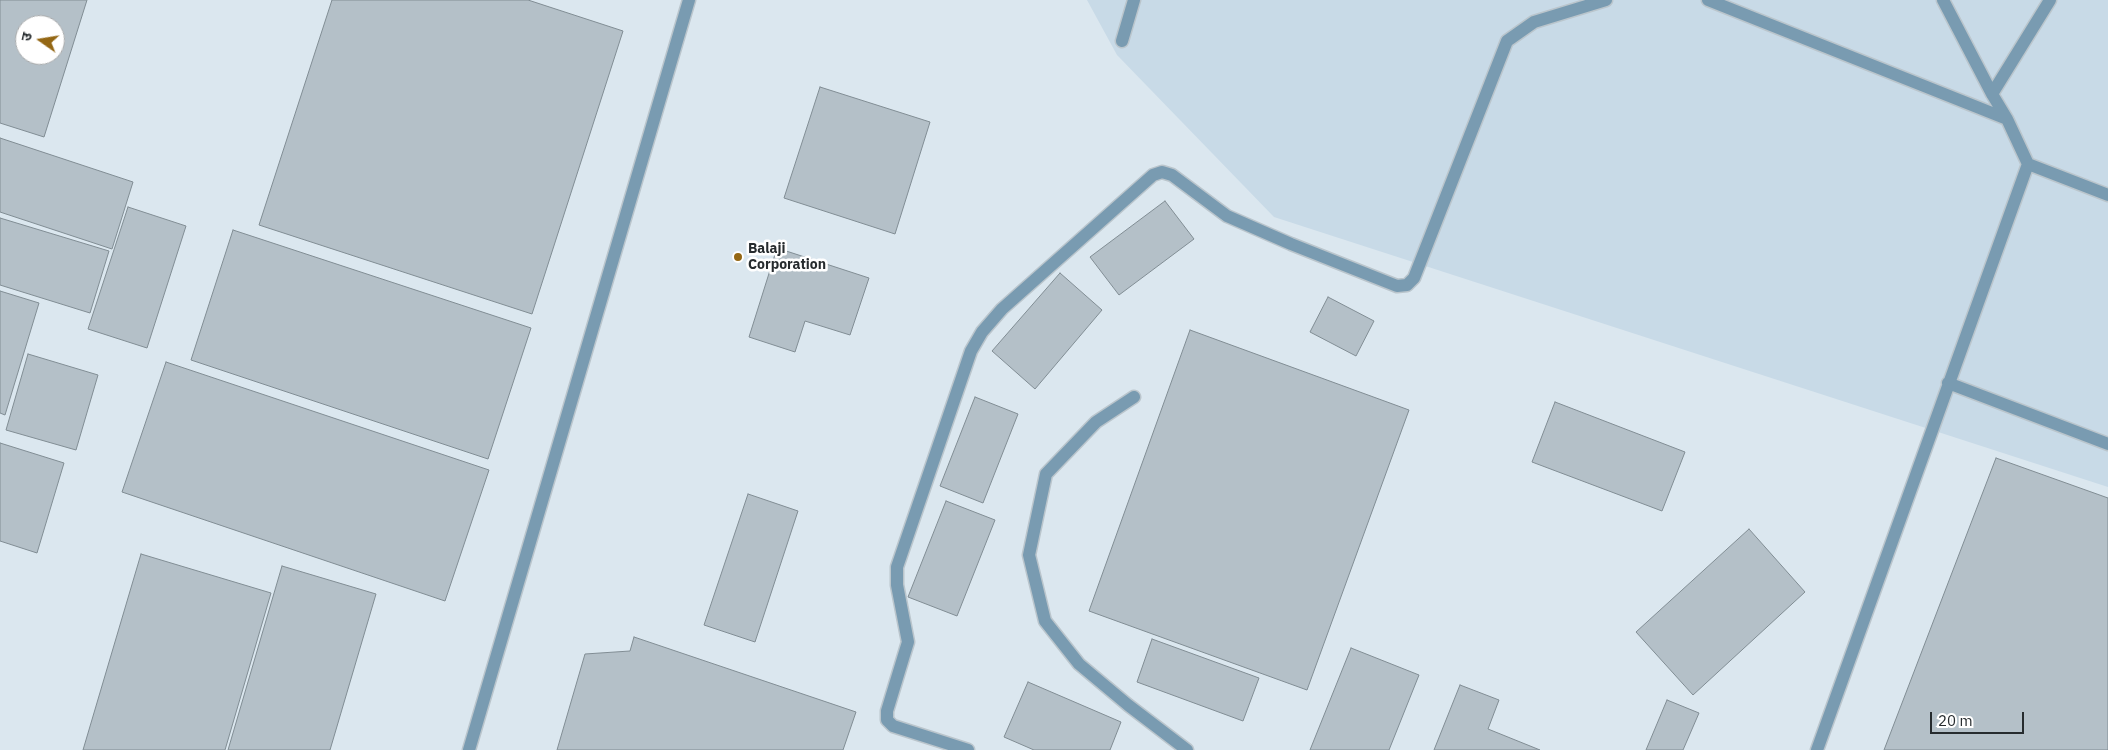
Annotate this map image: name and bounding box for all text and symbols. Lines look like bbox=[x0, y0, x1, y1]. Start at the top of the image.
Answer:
north arrow bbox=[15, 15, 65, 65]
text: उ bbox=[17, 31, 36, 43]
place label: Balaji Corporation bbox=[748, 241, 826, 274]
marker: Balaji Corporation bbox=[732, 251, 744, 263]
scale bar bbox=[1933, 702, 2027, 734]
text: 20 m bbox=[1938, 711, 1973, 730]

